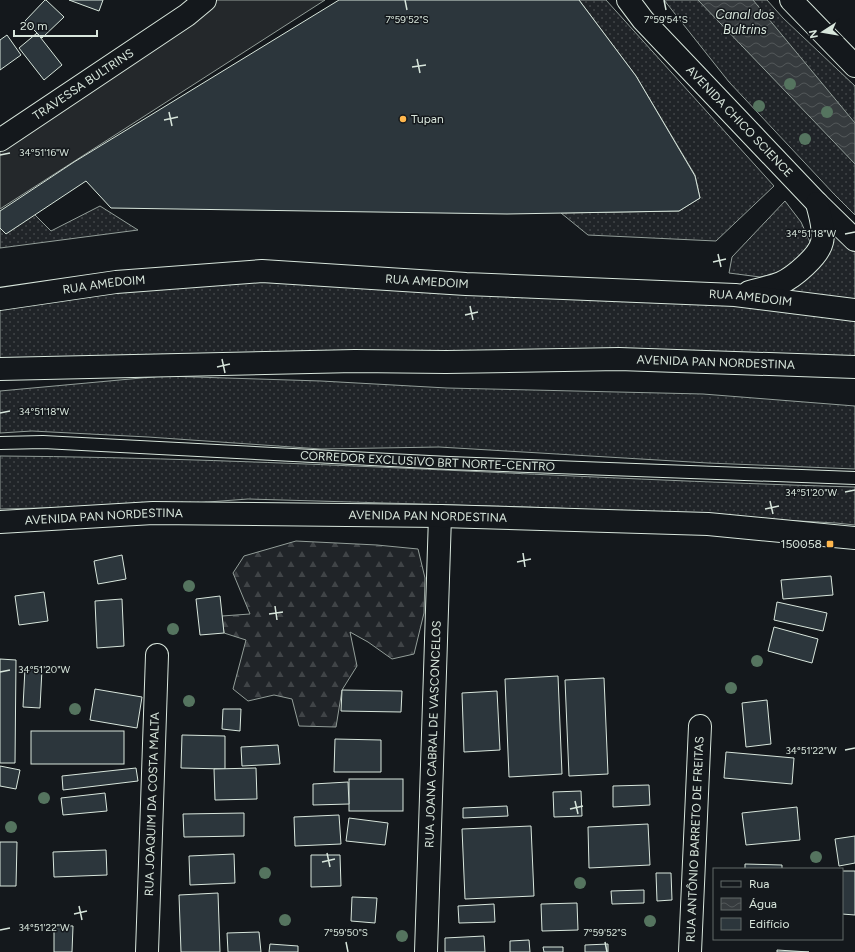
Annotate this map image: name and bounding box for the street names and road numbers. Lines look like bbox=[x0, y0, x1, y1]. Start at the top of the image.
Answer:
street label: TRAVESSA BULTRINS bbox=[30, 46, 136, 123]
street label: AVENIDA CHICO SCIENCE bbox=[683, 63, 796, 180]
street label: RUA AMEDOIM bbox=[385, 272, 469, 291]
street label: RUA AMEDOIM bbox=[62, 273, 146, 297]
street label: RUA AMEDOIM bbox=[709, 287, 793, 309]
street label: AVENIDA PAN NORDESTINA bbox=[636, 353, 795, 372]
street label: CORREDOR EXCLUSIVO BRT NORTE-CENTRO bbox=[300, 448, 555, 474]
street label: AVENIDA PAN NORDESTINA bbox=[24, 506, 183, 528]
street label: AVENIDA PAN NORDESTINA bbox=[348, 508, 507, 525]
street label: RUA JOANA CABRAL DE VASCONCELOS bbox=[422, 620, 444, 848]
street label: RUA JOAQUIM DA COSTA MALTA bbox=[142, 712, 162, 896]
street label: RUA ANTÔNIO BARRETO DE FREITAS bbox=[683, 736, 707, 942]

